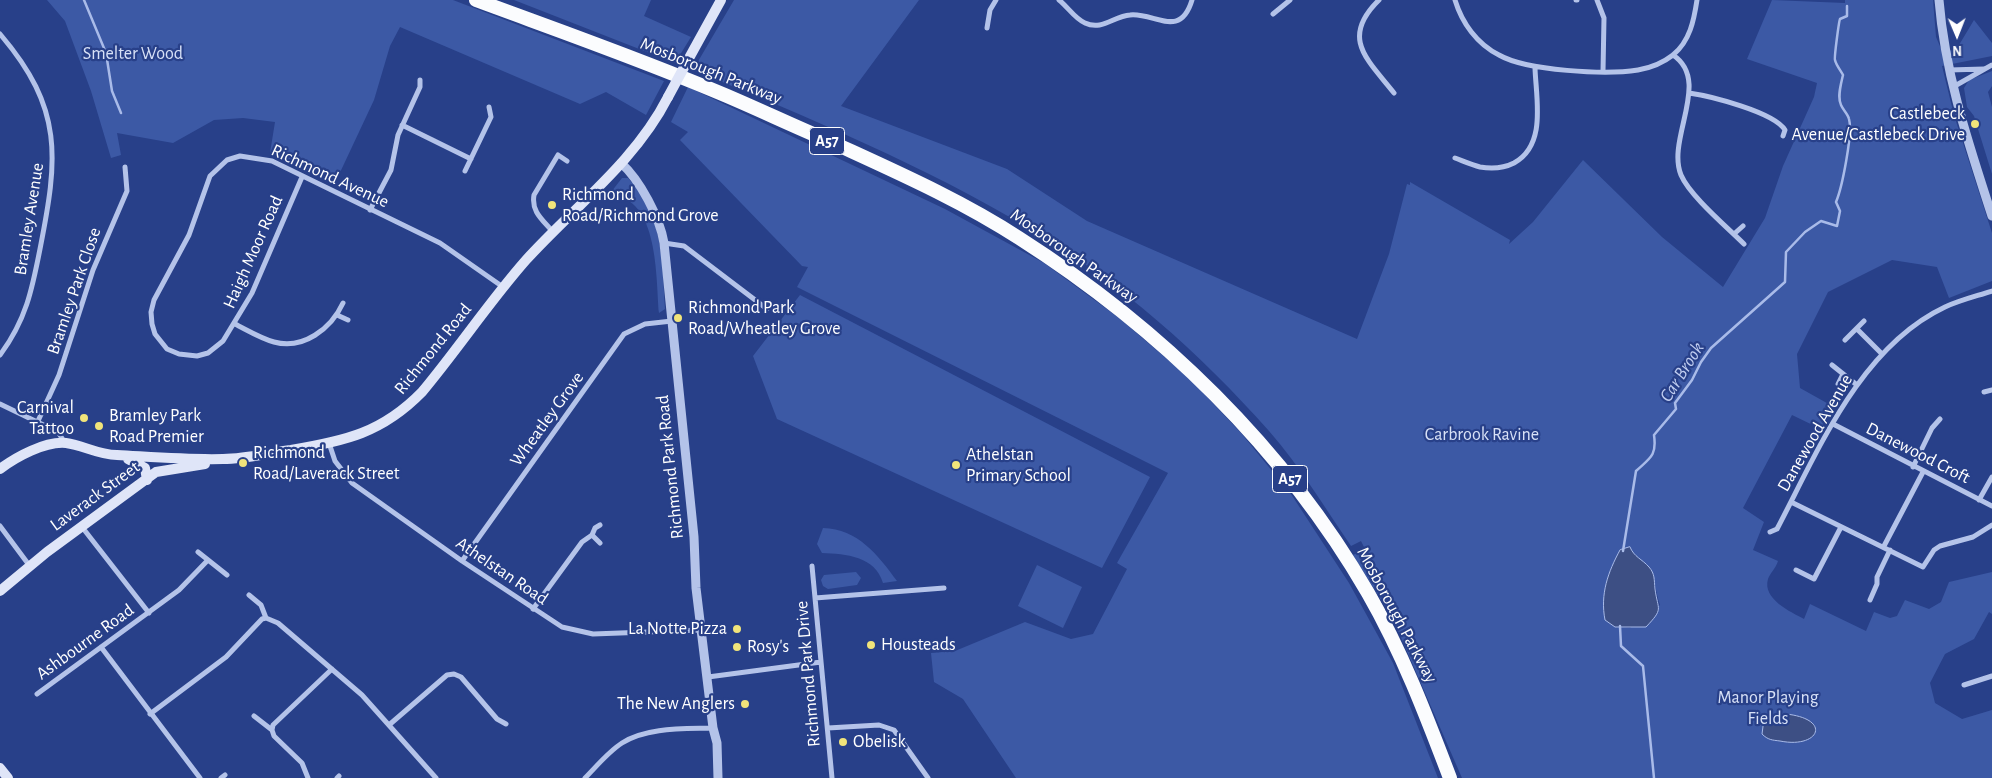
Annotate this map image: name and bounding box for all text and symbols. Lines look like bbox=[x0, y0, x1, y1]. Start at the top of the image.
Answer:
north arrow bbox=[1932, 10, 1982, 60]
street label: Mosborough Parkway bbox=[637, 33, 785, 109]
park label: Smelter Wood bbox=[83, 43, 183, 65]
text: N bbox=[1952, 43, 1962, 57]
place label: Castlebeck Avenue/Castlebeck Drive bbox=[1791, 103, 1965, 146]
marker: Castlebeck Avenue/Castlebeck Drive bbox=[1969, 118, 1981, 130]
road number: A57 bbox=[810, 128, 844, 154]
street label: Richmond Avenue bbox=[268, 139, 392, 213]
street label: Bramley Avenue bbox=[9, 161, 49, 277]
place label: Richmond Road/Richmond Grove bbox=[562, 184, 719, 226]
street label: Haigh Moor Road bbox=[218, 192, 288, 312]
marker: Richmond Road/Richmond Grove bbox=[546, 199, 558, 211]
street label: Mosborough Parkway bbox=[1006, 204, 1142, 308]
street label: Bramley Park Close bbox=[42, 225, 106, 357]
place label: Richmond Park Road/Wheatley Grove bbox=[688, 297, 840, 340]
street label: Richmond Road bbox=[390, 299, 476, 399]
marker: Richmond Park Road/Wheatley Grove bbox=[672, 312, 684, 324]
water label: Car Brook bbox=[1655, 338, 1709, 406]
street label: Wheatley Grove bbox=[505, 368, 589, 470]
street label: Danewood Avenue bbox=[1773, 371, 1857, 495]
street label: Richmond Park Road bbox=[652, 394, 688, 540]
place label: Carnival Tattoo bbox=[17, 397, 74, 439]
place label: Bramley Park Road Premier bbox=[109, 405, 204, 448]
marker: Carnival Tattoo bbox=[78, 412, 90, 424]
street label: Danewood Croft bbox=[1862, 418, 1974, 488]
marker: Bramley Park Road Premier bbox=[93, 420, 105, 432]
park label: Carbrook Ravine bbox=[1425, 424, 1539, 446]
place label: Richmond Road/Laverack Street bbox=[253, 442, 400, 484]
place label: Athelstan Primary School bbox=[966, 444, 1071, 486]
street label: Laverack Street bbox=[46, 456, 144, 536]
marker: Richmond Road/Laverack Street bbox=[237, 457, 249, 469]
marker: Athelstan Primary School bbox=[950, 459, 962, 471]
road number: A57 bbox=[1272, 466, 1308, 492]
street label: Athelstan Road bbox=[452, 532, 552, 610]
street label: Mosborough Parkway bbox=[1352, 543, 1442, 687]
street label: Ashbourne Road bbox=[32, 599, 138, 685]
street label: Richmond Park Drive bbox=[791, 600, 825, 748]
place label: La Notte Pizza bbox=[628, 618, 727, 640]
marker: La Notte Pizza bbox=[731, 623, 743, 635]
place label: Housteads bbox=[881, 634, 956, 656]
place label: Rosy's bbox=[747, 636, 789, 658]
marker: Housteads bbox=[865, 639, 877, 651]
marker: Rosy's bbox=[731, 641, 743, 653]
park label: Manor Playing Fields bbox=[1718, 687, 1818, 730]
place label: The New Anglers bbox=[617, 693, 735, 715]
marker: The New Anglers bbox=[739, 698, 751, 710]
place label: Obelisk bbox=[853, 731, 906, 753]
marker: Obelisk bbox=[837, 736, 849, 748]

